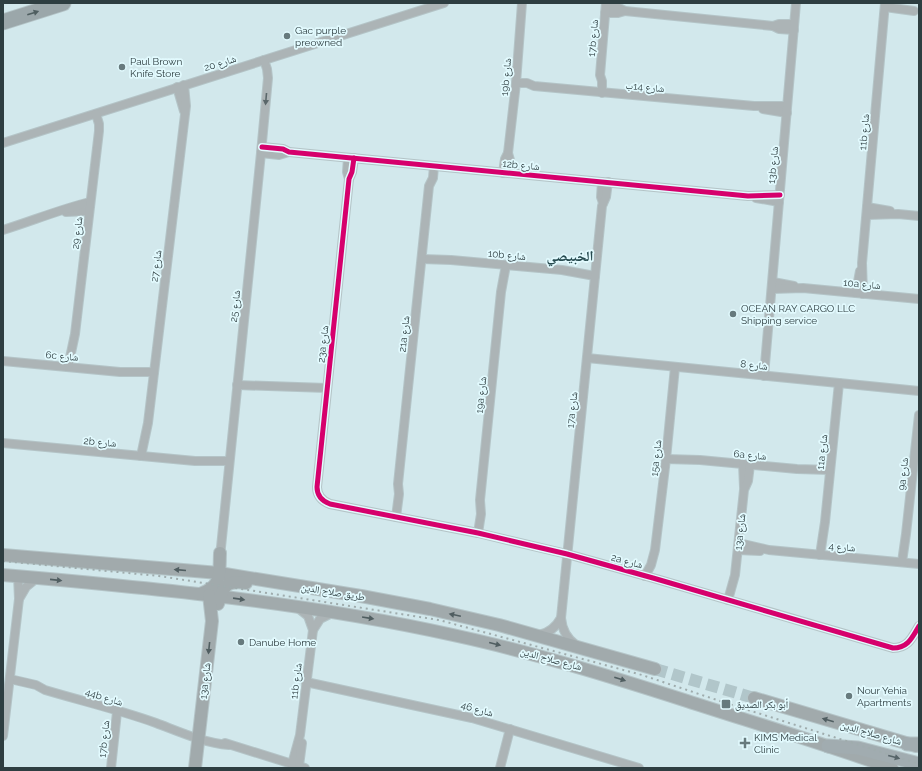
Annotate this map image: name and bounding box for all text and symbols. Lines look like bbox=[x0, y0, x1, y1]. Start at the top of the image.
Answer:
one-way arrow bbox=[28, 10, 40, 16]
street label: 17b شارع bbox=[586, 19, 601, 57]
place label: Gac purple preowned bbox=[295, 25, 346, 48]
marker: Gac purple preowned bbox=[282, 31, 292, 41]
street label: شارع 20 bbox=[203, 53, 238, 74]
place label: Paul Brown Knife Store bbox=[130, 56, 182, 79]
street label: 19b شارع bbox=[499, 57, 514, 96]
marker: Paul Brown Knife Store bbox=[117, 62, 127, 72]
street label: شارع 14ب bbox=[625, 80, 665, 95]
one-way arrow bbox=[262, 93, 269, 105]
street label: 11b شارع bbox=[857, 113, 872, 151]
street label: 13b شارع bbox=[766, 145, 781, 184]
street label: 12b شارع bbox=[502, 158, 540, 173]
street label: شارع 29 bbox=[70, 216, 85, 250]
street label: 10b شارع bbox=[487, 248, 527, 263]
district label: الخبيصي bbox=[547, 248, 593, 267]
street label: شارع 27 bbox=[149, 249, 164, 283]
street label: 10a شارع bbox=[843, 277, 882, 292]
street label: شارع 25 bbox=[228, 289, 243, 323]
place label: OCEAN RAY CARGO LLC Shipping service bbox=[741, 303, 855, 326]
marker: OCEAN RAY CARGO LLC Shipping service bbox=[728, 309, 738, 319]
street label: 21a شارع bbox=[397, 315, 412, 353]
street label: 23a شارع bbox=[316, 324, 331, 363]
street label: 6c شارع bbox=[45, 349, 79, 364]
street label: شارع 8 bbox=[740, 358, 769, 373]
street label: 19a شارع bbox=[474, 376, 489, 414]
street label: 17a شارع bbox=[565, 391, 580, 429]
street label: 11a شارع bbox=[815, 433, 830, 470]
street label: 2b شارع bbox=[83, 435, 117, 450]
street label: 15a شارع bbox=[649, 439, 664, 477]
street label: 6a شارع bbox=[733, 448, 767, 463]
street label: 9a شارع bbox=[896, 457, 911, 491]
street label: 13a شارع bbox=[733, 513, 748, 551]
street label: شارع 4 bbox=[828, 540, 856, 555]
street label: 2a شارع bbox=[610, 552, 644, 572]
one-way arrow bbox=[174, 567, 186, 573]
one-way arrow bbox=[50, 576, 62, 583]
street label: طريق صلاح الدين bbox=[300, 582, 366, 604]
one-way arrow bbox=[233, 596, 245, 602]
one-way arrow bbox=[449, 611, 462, 617]
one-way arrow bbox=[362, 615, 374, 621]
marker: Danube Home bbox=[236, 637, 246, 647]
place label: Danube Home bbox=[249, 637, 316, 648]
one-way arrow bbox=[206, 642, 212, 654]
one-way arrow bbox=[489, 642, 501, 648]
street label: شارع صلاح الدين bbox=[519, 646, 583, 674]
street label: 13a شارع bbox=[198, 662, 213, 700]
street label: 11b شارع bbox=[288, 662, 305, 700]
one-way arrow bbox=[614, 677, 626, 683]
place label: Nour Yehia Apartments bbox=[857, 685, 911, 708]
street label: 44b شارع bbox=[84, 686, 124, 709]
marker: Nour Yehia Apartments bbox=[844, 691, 854, 701]
marker: أبو بكر الصديق bbox=[720, 698, 732, 710]
place label: أبو بكر الصديق bbox=[735, 698, 788, 711]
street label: شارع 46 bbox=[459, 699, 495, 720]
one-way arrow bbox=[822, 717, 834, 723]
street label: 17b شارع bbox=[97, 719, 112, 758]
street label: شارع صلاح الدين bbox=[839, 719, 903, 748]
place label: KIMS Medical Clinic bbox=[754, 732, 817, 755]
marker: KIMS Medical Clinic bbox=[739, 737, 751, 749]
one-way arrow bbox=[888, 754, 900, 760]

